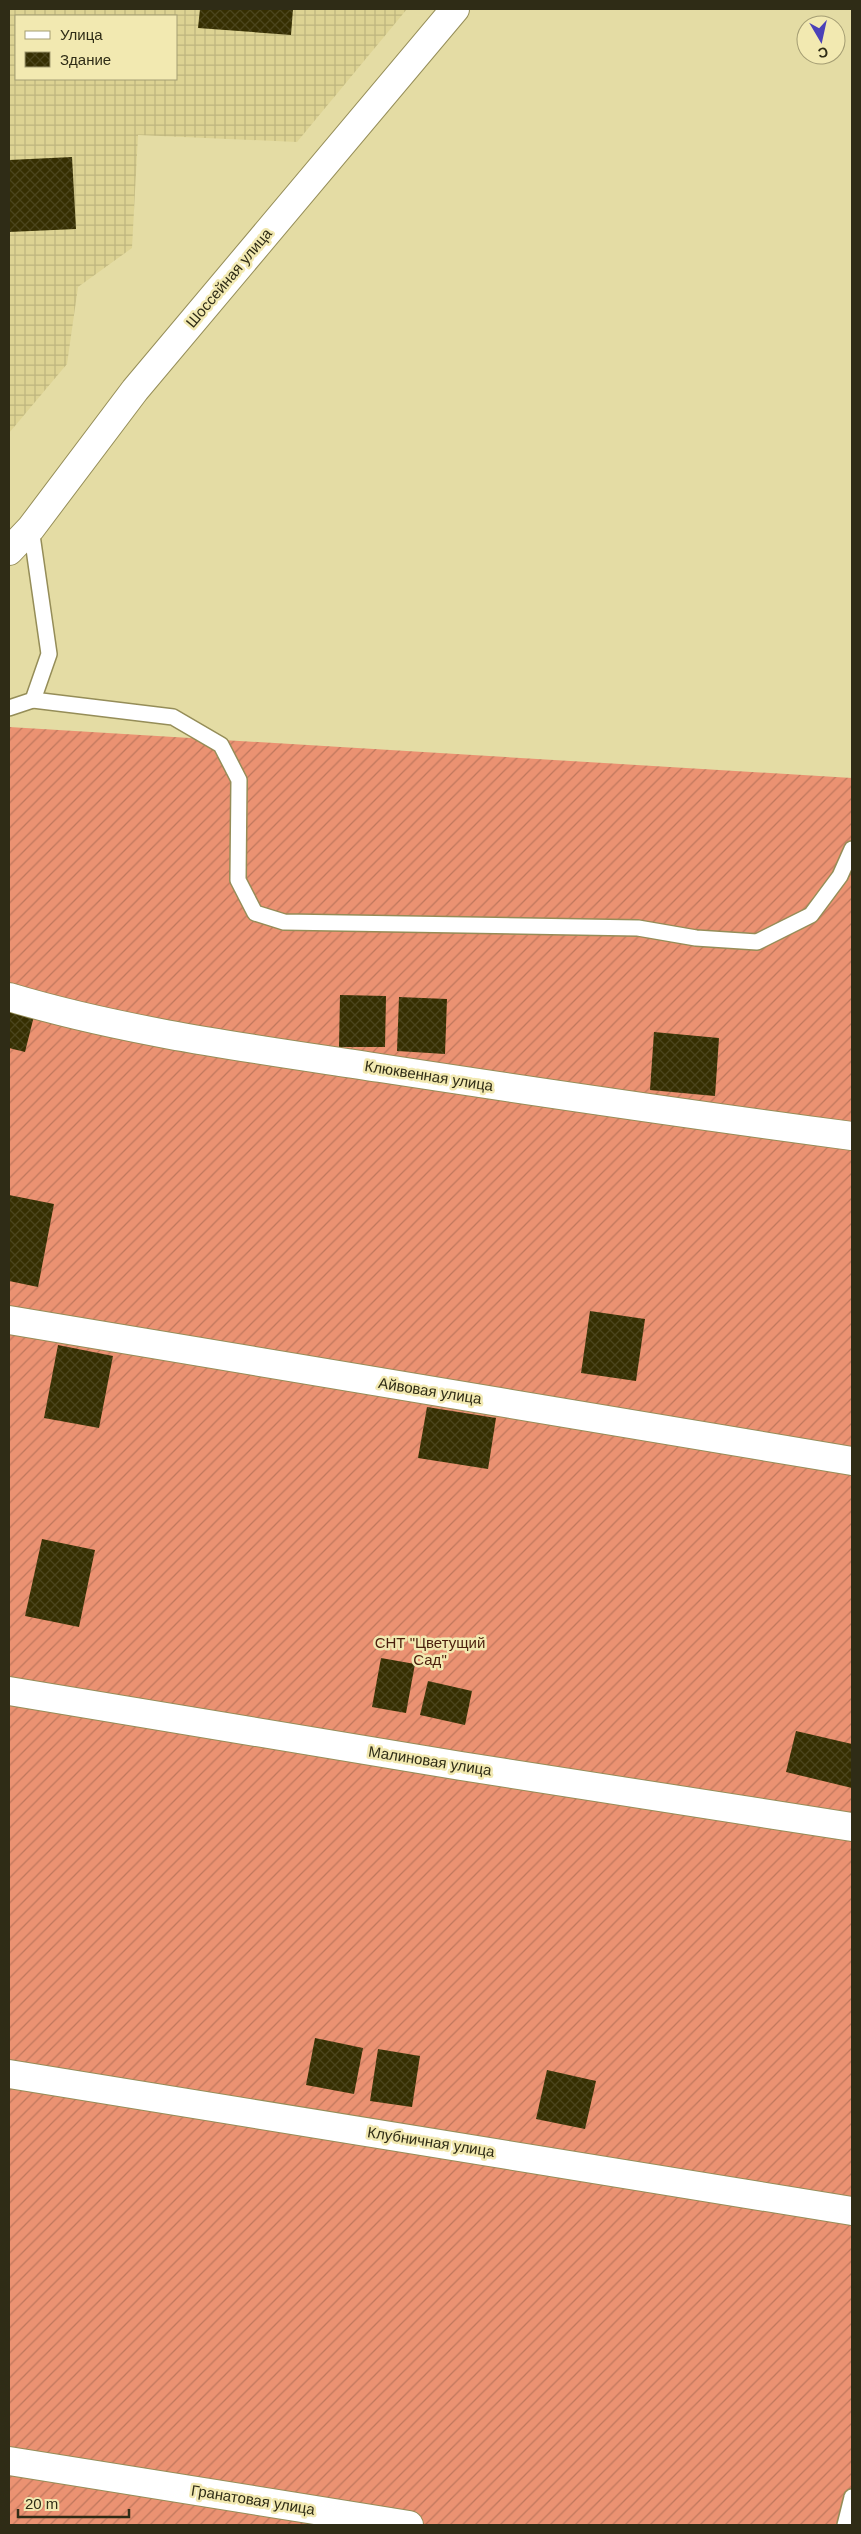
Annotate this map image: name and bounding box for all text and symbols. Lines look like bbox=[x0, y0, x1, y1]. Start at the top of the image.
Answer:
legend bbox=[15, 15, 178, 80]
north arrow bbox=[796, 15, 846, 65]
text: Улица bbox=[60, 26, 103, 43]
text: С bbox=[817, 44, 829, 62]
text: Здание bbox=[60, 51, 111, 68]
street label: Шоссейная улица bbox=[182, 224, 275, 331]
street label: Клюквенная улица bbox=[364, 1057, 495, 1094]
street label: Айвовая улица bbox=[377, 1374, 484, 1407]
park label: СНТ "Цветущий Сад" bbox=[375, 1634, 485, 1668]
street label: Малиновая улица bbox=[367, 1742, 494, 1779]
street label: Клубничная улица bbox=[366, 2123, 496, 2160]
street label: Гранатовая улица bbox=[190, 2481, 317, 2518]
scale bar bbox=[18, 2486, 129, 2518]
text: 20 m bbox=[25, 2495, 58, 2512]

